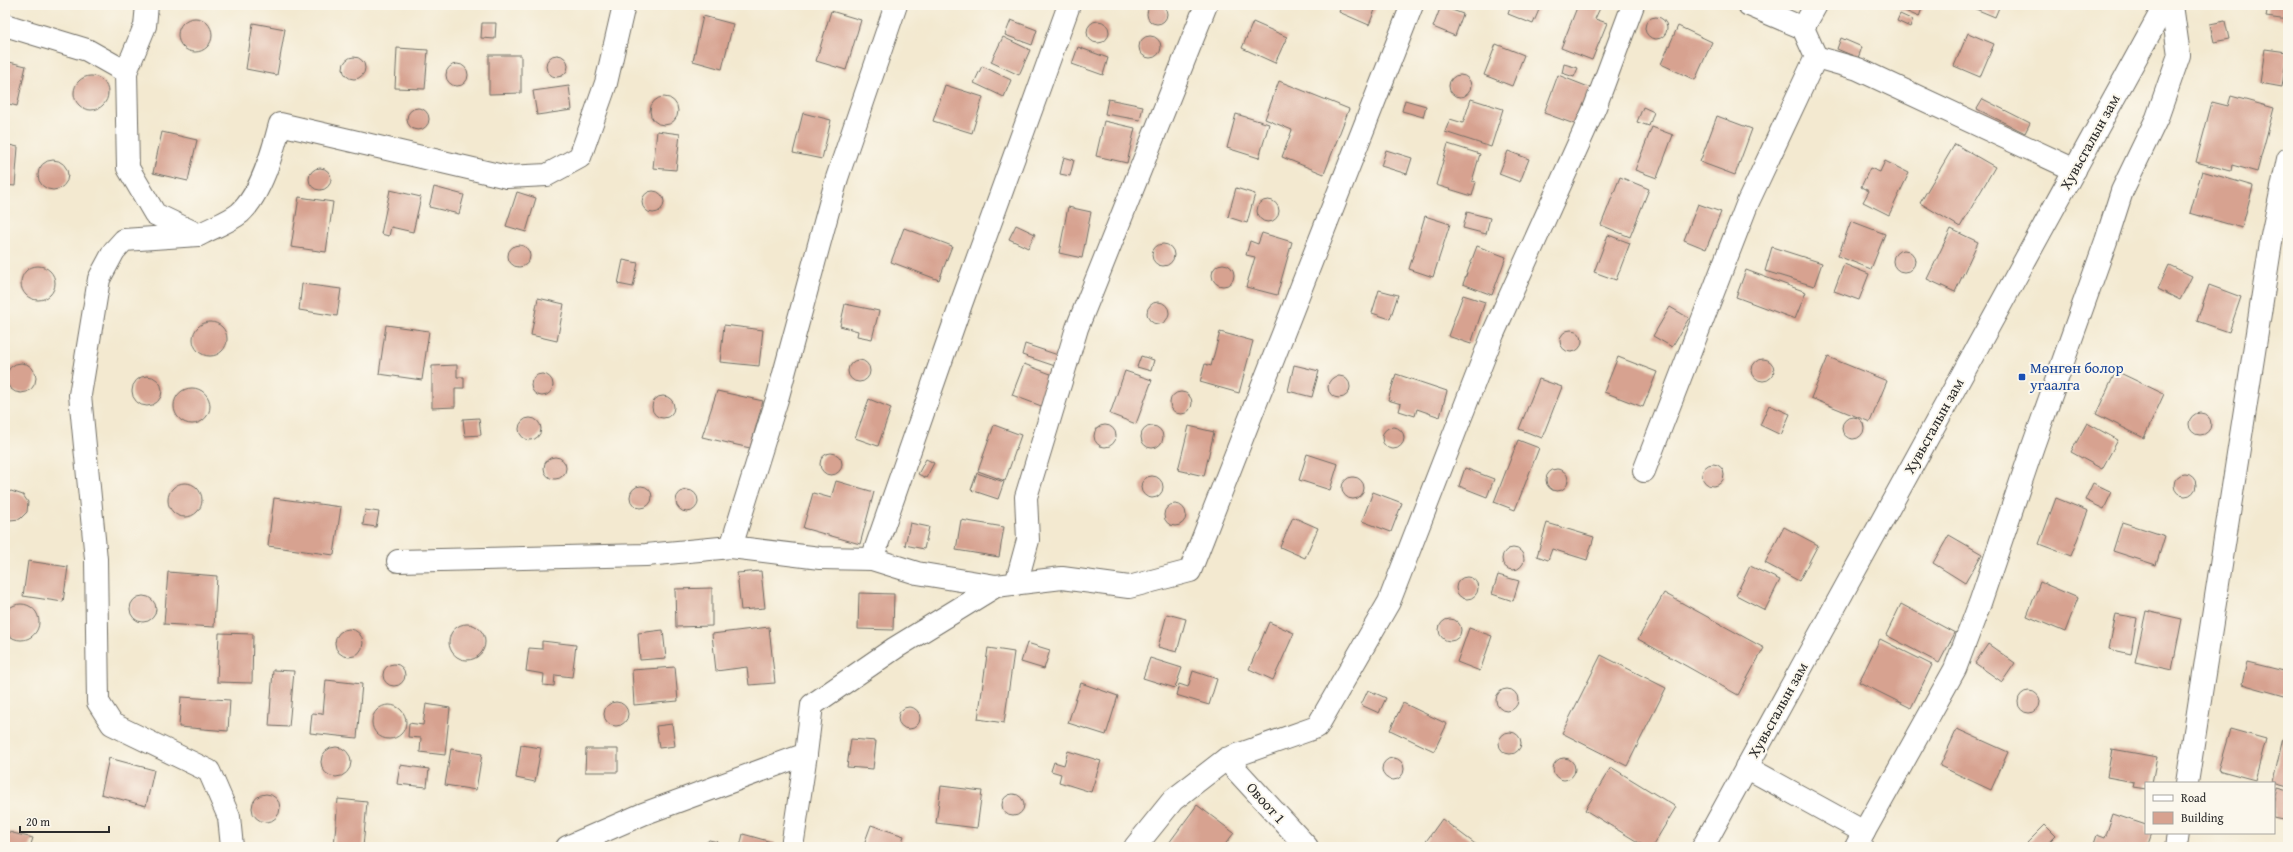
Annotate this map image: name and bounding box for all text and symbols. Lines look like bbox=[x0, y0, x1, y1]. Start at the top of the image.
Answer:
street label: Хувьсгалын зам bbox=[2055, 90, 2125, 193]
place label: Мөнгөн болор угаалга bbox=[2029, 357, 2123, 395]
marker: Мөнгөн болор угаалга bbox=[2017, 372, 2027, 382]
street label: Хувьсгалын зам bbox=[1899, 374, 1969, 477]
street label: Хувьсгалын зам bbox=[1743, 658, 1813, 761]
street label: Овоот 1 bbox=[1242, 777, 1291, 828]
legend bbox=[2145, 782, 2275, 834]
text: Road bbox=[2181, 789, 2207, 806]
scale bar bbox=[20, 808, 109, 834]
text: Building bbox=[2181, 809, 2224, 826]
text: 20 m bbox=[26, 813, 50, 830]

